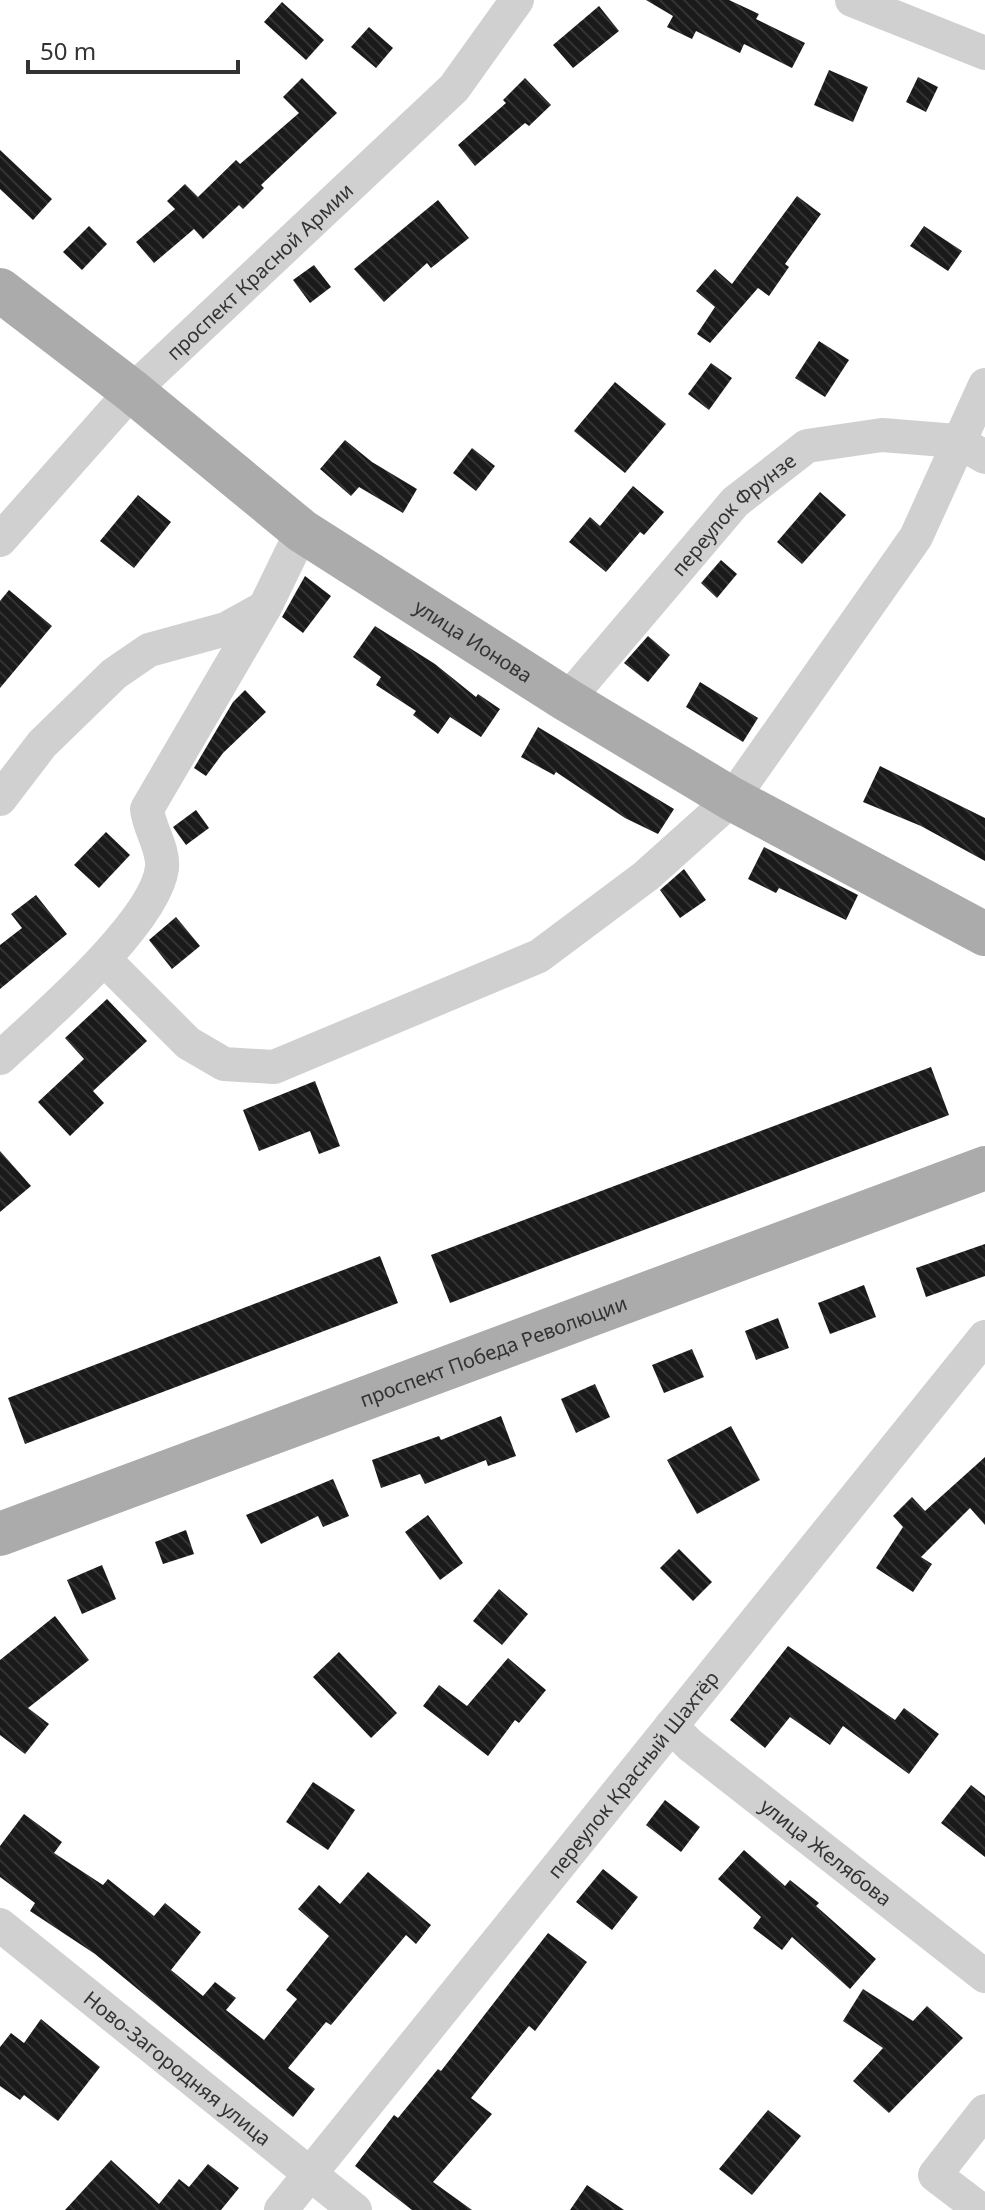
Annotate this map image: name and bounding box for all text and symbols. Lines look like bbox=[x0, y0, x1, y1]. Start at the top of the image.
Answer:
scale bar bbox=[28, 24, 238, 74]
text: 50 m bbox=[40, 34, 96, 67]
street label: проспект Красной Армии bbox=[160, 177, 359, 366]
street label: переулок Фрунзе bbox=[665, 446, 801, 581]
street label: улица Ионова bbox=[409, 593, 538, 688]
street label: проспект Победа Революции bbox=[356, 1289, 630, 1413]
street label: переулок Красный Шахтёр bbox=[541, 1665, 724, 1883]
street label: улица Желябова bbox=[755, 1792, 898, 1912]
street label: Ново-Загородняя улица bbox=[79, 1984, 277, 2151]

